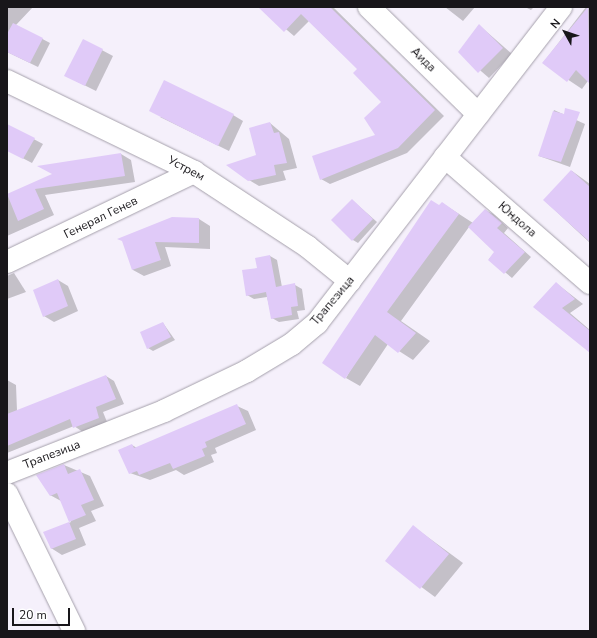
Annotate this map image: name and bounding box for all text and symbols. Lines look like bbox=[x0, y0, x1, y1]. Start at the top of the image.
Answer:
north arrow bbox=[545, 12, 585, 52]
text: N bbox=[547, 16, 564, 32]
street label: Аида bbox=[407, 45, 439, 75]
street label: Устрем bbox=[165, 153, 207, 185]
street label: Генерал Генев bbox=[62, 194, 140, 242]
street label: Юндола bbox=[495, 199, 539, 241]
street label: Трапезица bbox=[308, 273, 358, 329]
street label: Трапезица bbox=[21, 438, 83, 472]
scale bar bbox=[14, 600, 72, 626]
text: 20 m bbox=[19, 607, 47, 623]

